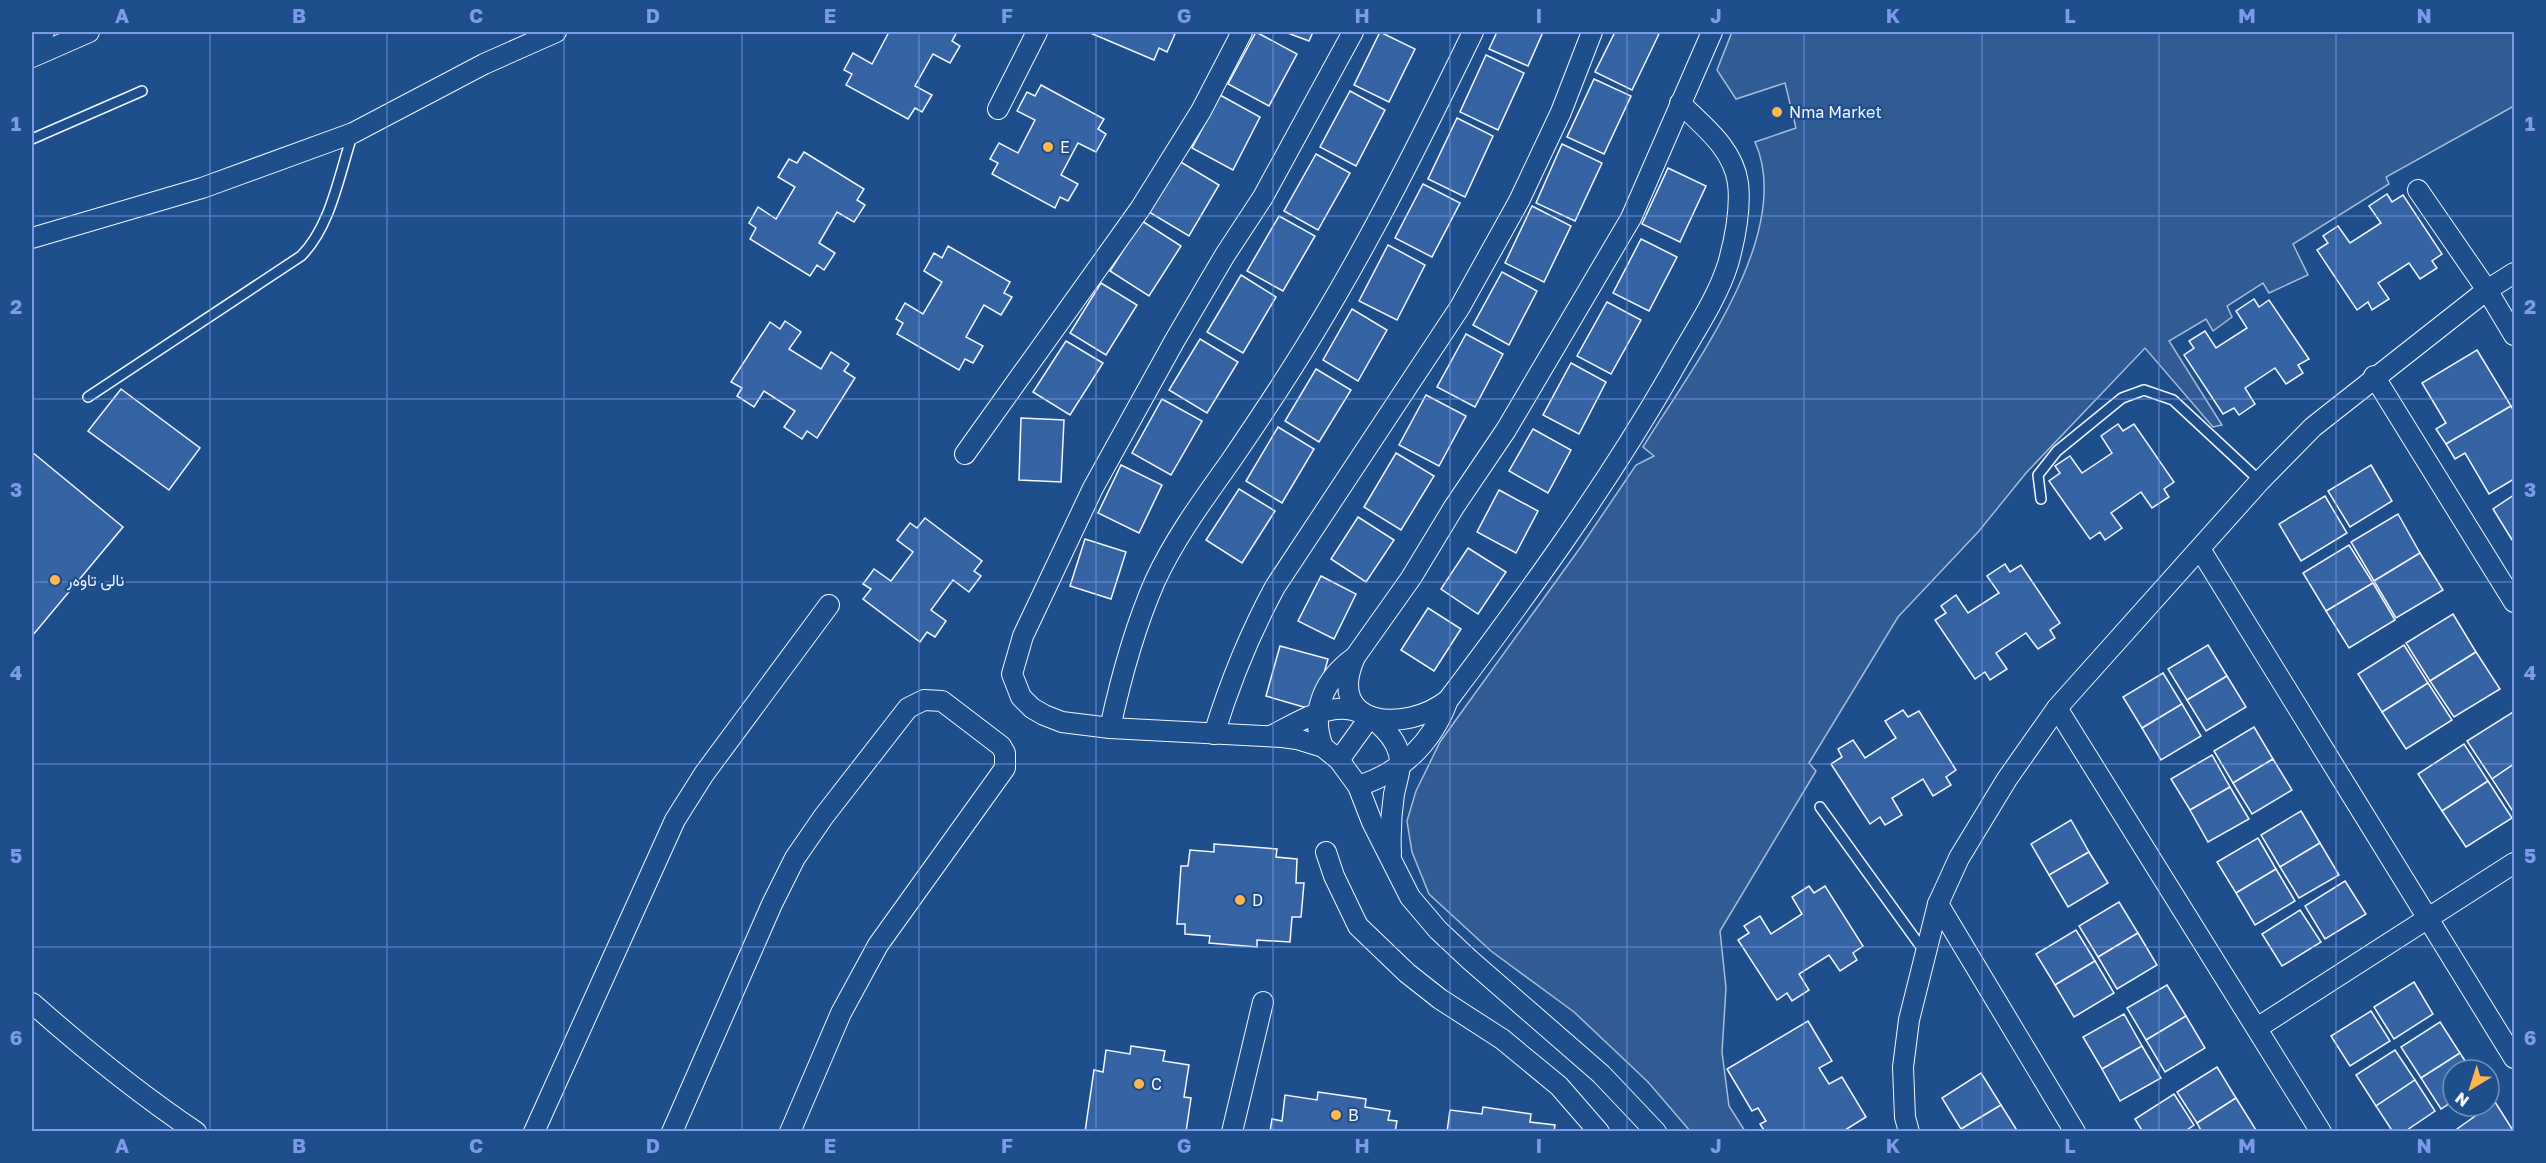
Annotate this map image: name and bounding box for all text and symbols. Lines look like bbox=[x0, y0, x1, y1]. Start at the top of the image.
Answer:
text: A bbox=[115, 3, 129, 27]
text: B bbox=[292, 3, 306, 27]
text: C bbox=[469, 3, 483, 27]
text: D bbox=[646, 3, 660, 27]
text: E bbox=[824, 3, 836, 27]
text: F bbox=[1001, 3, 1013, 27]
text: G bbox=[1177, 3, 1191, 27]
text: H bbox=[1354, 3, 1370, 27]
text: I bbox=[1536, 3, 1542, 27]
text: J bbox=[1710, 3, 1722, 27]
text: K bbox=[1886, 3, 1901, 27]
text: L bbox=[2064, 3, 2076, 27]
text: M bbox=[2238, 3, 2256, 27]
text: N bbox=[2416, 3, 2432, 27]
place label: Nma Market bbox=[1789, 102, 1882, 122]
marker: Nma Market bbox=[1770, 105, 1784, 119]
text: 1 bbox=[11, 111, 21, 135]
text: 1 bbox=[2525, 111, 2535, 135]
place label: E bbox=[1060, 137, 1070, 157]
marker: E bbox=[1041, 140, 1055, 154]
text: 2 bbox=[10, 294, 22, 318]
text: 2 bbox=[2524, 294, 2536, 318]
text: 3 bbox=[10, 477, 22, 501]
text: 3 bbox=[2524, 477, 2536, 501]
place label: نالی تاوەر bbox=[66, 570, 124, 591]
marker: نالی تاوەر bbox=[48, 573, 62, 587]
text: 4 bbox=[10, 660, 22, 684]
text: 4 bbox=[2524, 660, 2536, 684]
text: 5 bbox=[10, 843, 22, 867]
text: 5 bbox=[2524, 843, 2536, 867]
place label: D bbox=[1252, 890, 1263, 910]
marker: D bbox=[1233, 893, 1247, 907]
text: 6 bbox=[10, 1025, 22, 1049]
text: 6 bbox=[2524, 1025, 2536, 1049]
north arrow bbox=[2441, 1058, 2501, 1118]
place label: C bbox=[1151, 1074, 1162, 1094]
marker: C bbox=[1132, 1077, 1146, 1091]
text: N bbox=[2451, 1088, 2473, 1111]
place label: B bbox=[1348, 1105, 1359, 1125]
marker: B bbox=[1329, 1108, 1343, 1122]
text: A bbox=[115, 1133, 129, 1157]
text: B bbox=[292, 1133, 306, 1157]
text: C bbox=[469, 1133, 483, 1157]
text: D bbox=[646, 1133, 660, 1157]
text: E bbox=[824, 1133, 836, 1157]
text: F bbox=[1001, 1133, 1013, 1157]
text: G bbox=[1177, 1133, 1191, 1157]
text: H bbox=[1354, 1133, 1370, 1157]
text: I bbox=[1536, 1133, 1542, 1157]
text: J bbox=[1710, 1133, 1722, 1157]
text: K bbox=[1886, 1133, 1901, 1157]
text: L bbox=[2064, 1133, 2076, 1157]
text: M bbox=[2238, 1133, 2256, 1157]
text: N bbox=[2416, 1133, 2432, 1157]

